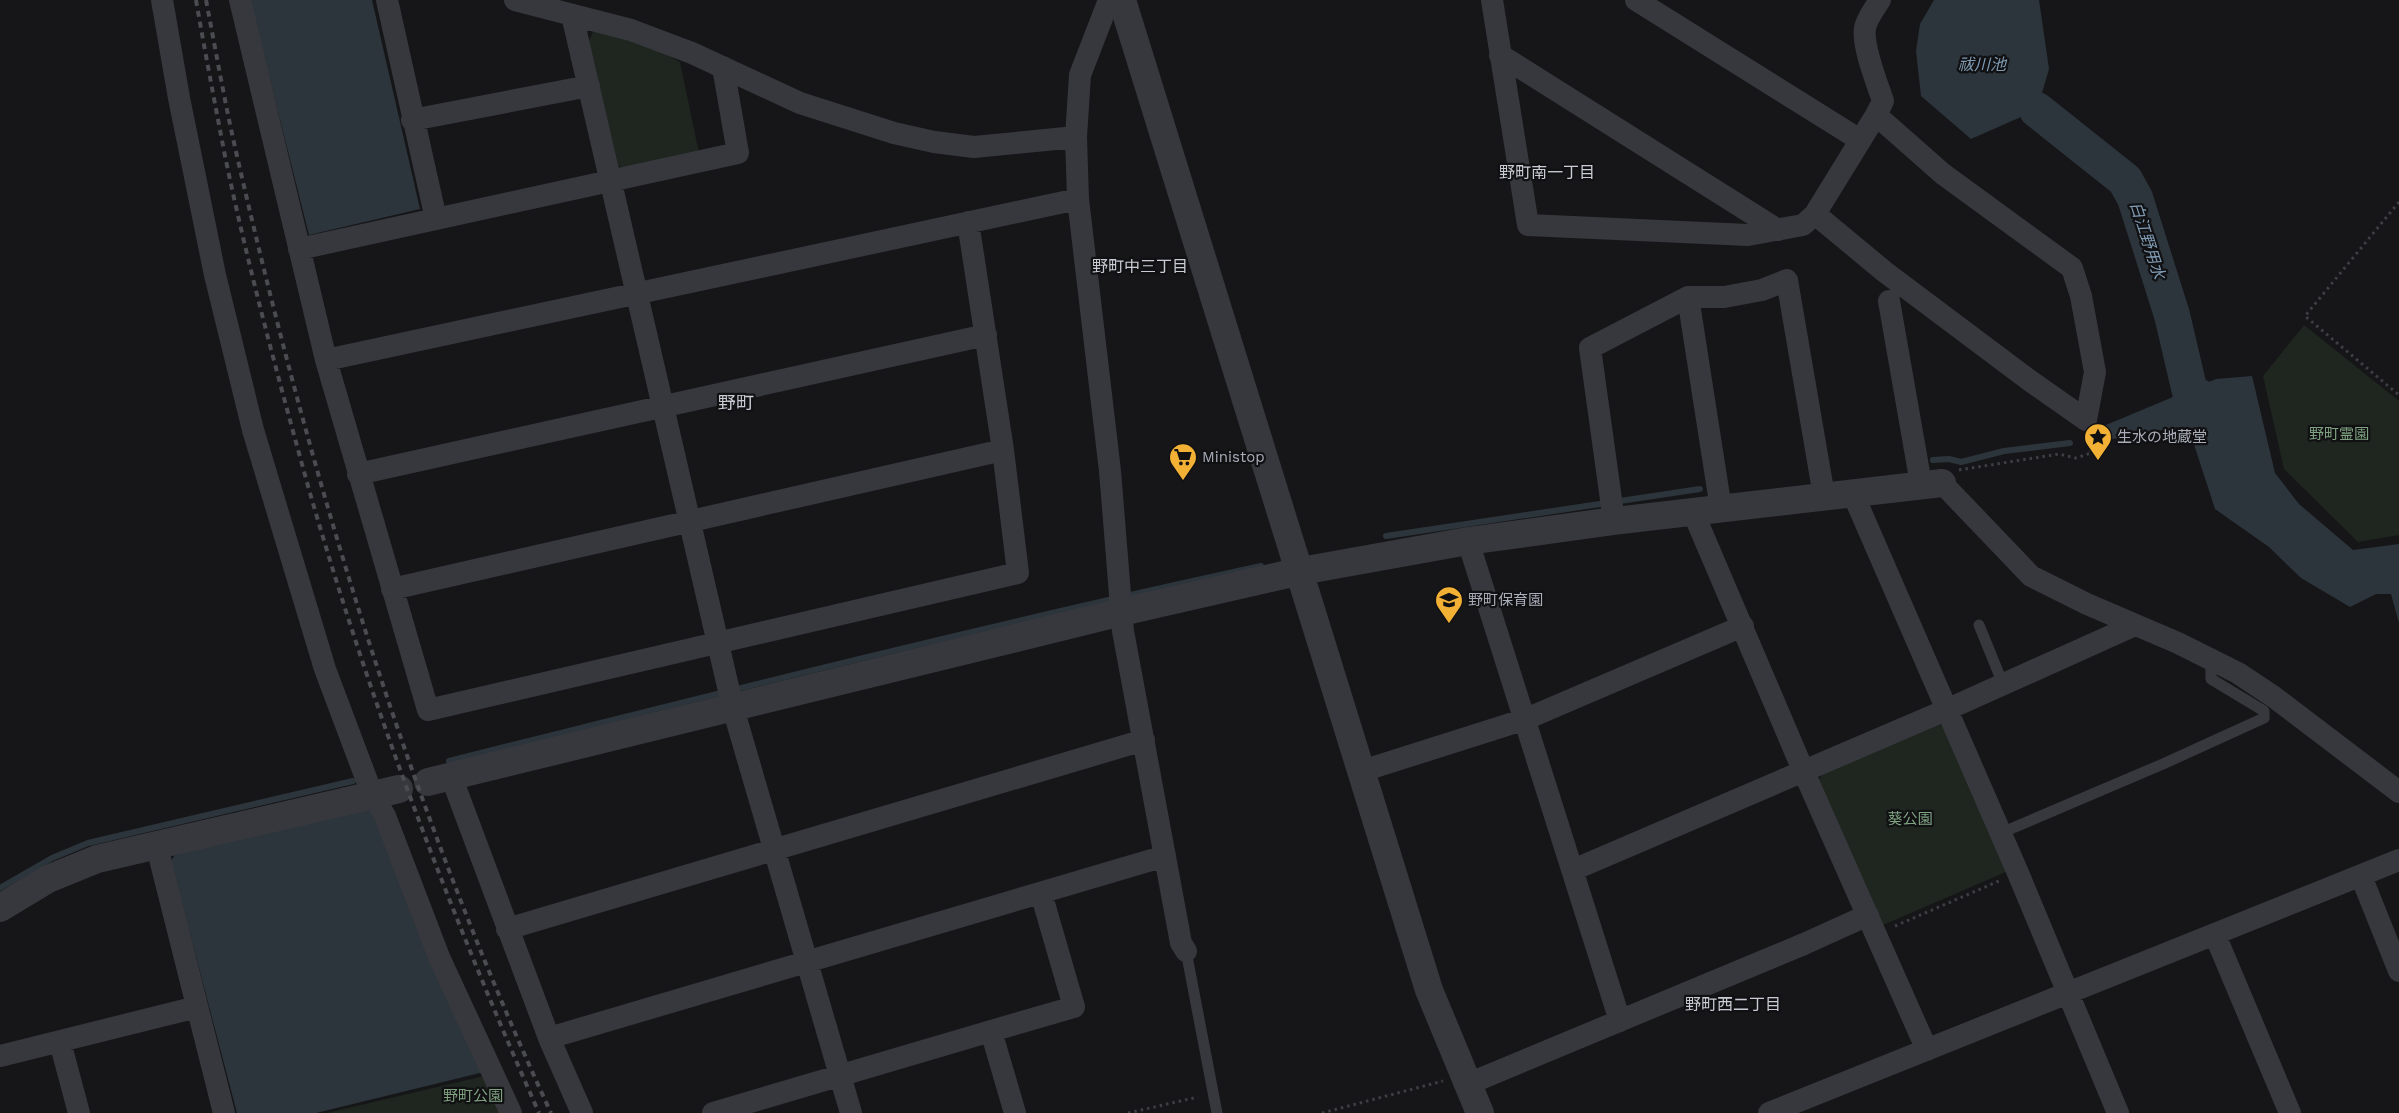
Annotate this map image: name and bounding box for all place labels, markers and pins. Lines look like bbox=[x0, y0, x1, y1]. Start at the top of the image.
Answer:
place icon: 生水の地蔵堂 bbox=[2083, 422, 2113, 461]
place label: 生水の地蔵堂 bbox=[2117, 428, 2207, 446]
supermarket icon: Ministop bbox=[1168, 442, 1198, 481]
place label: Ministop bbox=[1202, 448, 1265, 466]
school or university icon: 野町保育園 bbox=[1434, 585, 1464, 624]
place label: 野町保育園 bbox=[1468, 591, 1543, 609]

